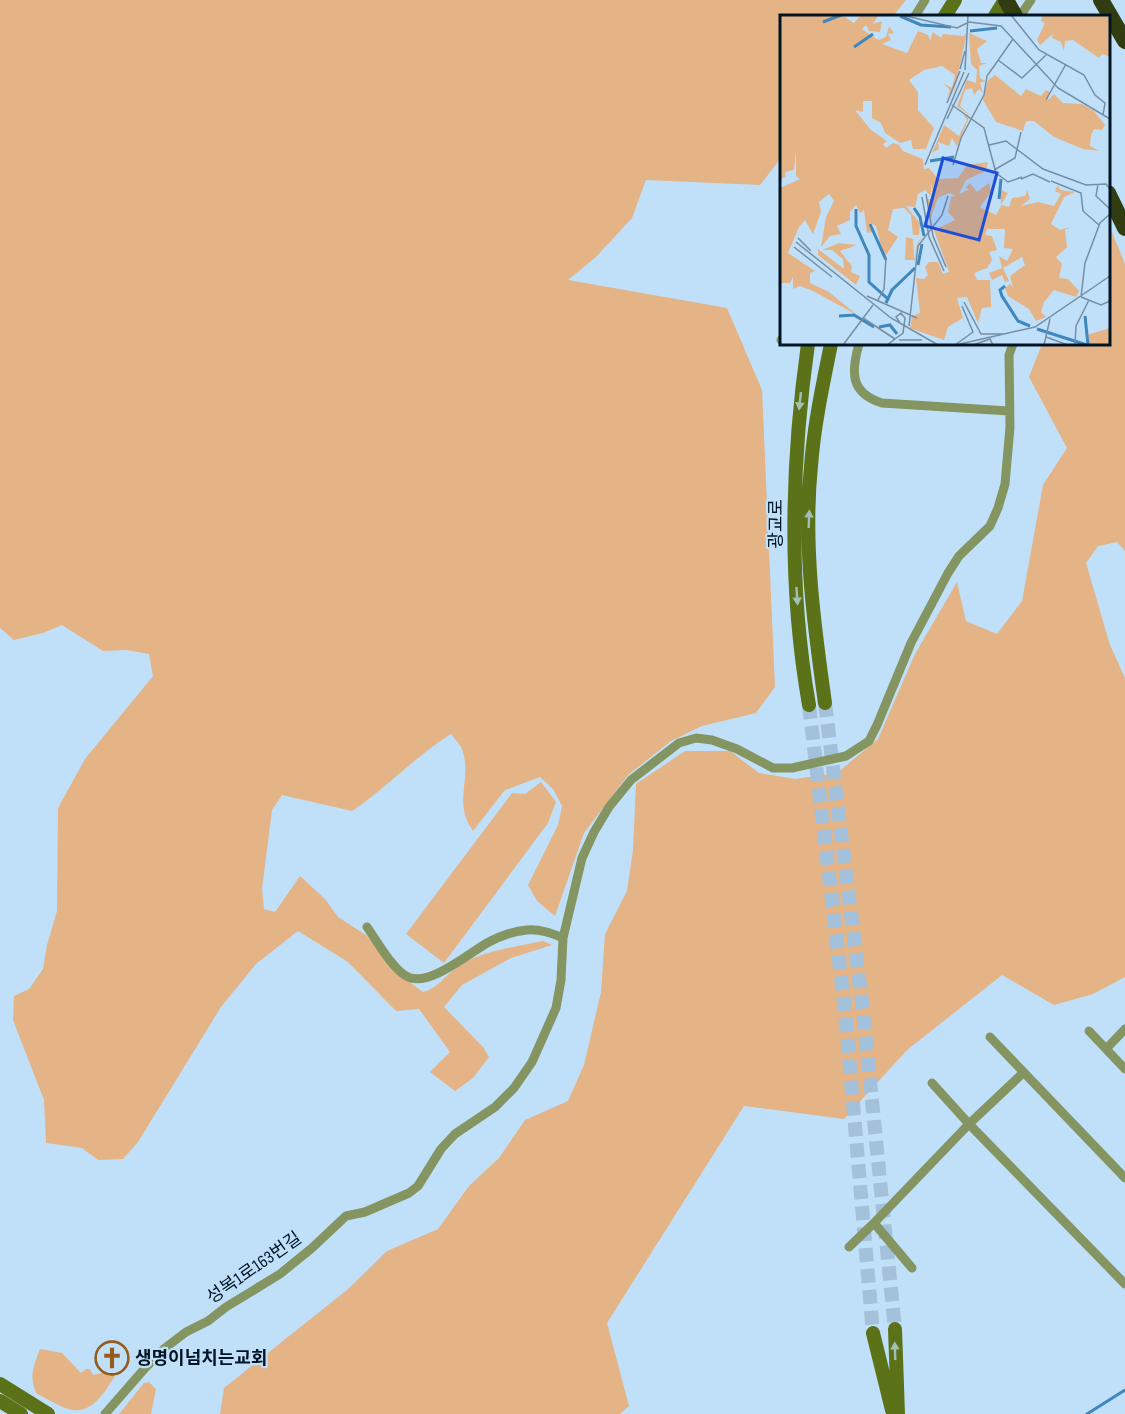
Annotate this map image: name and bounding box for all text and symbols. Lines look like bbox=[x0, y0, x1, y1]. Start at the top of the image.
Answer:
inset map bbox=[780, 15, 1110, 345]
one-way arrow bbox=[796, 392, 805, 411]
street label: 광교로 bbox=[766, 499, 787, 549]
one-way arrow bbox=[804, 510, 814, 529]
one-way arrow bbox=[792, 587, 802, 606]
street label: 성복1로163번길 bbox=[203, 1228, 305, 1308]
church icon: 생명이넘치는교회 bbox=[94, 1340, 130, 1376]
one-way arrow bbox=[891, 1341, 900, 1360]
place label: 생명이넘치는교회 bbox=[135, 1348, 267, 1369]

